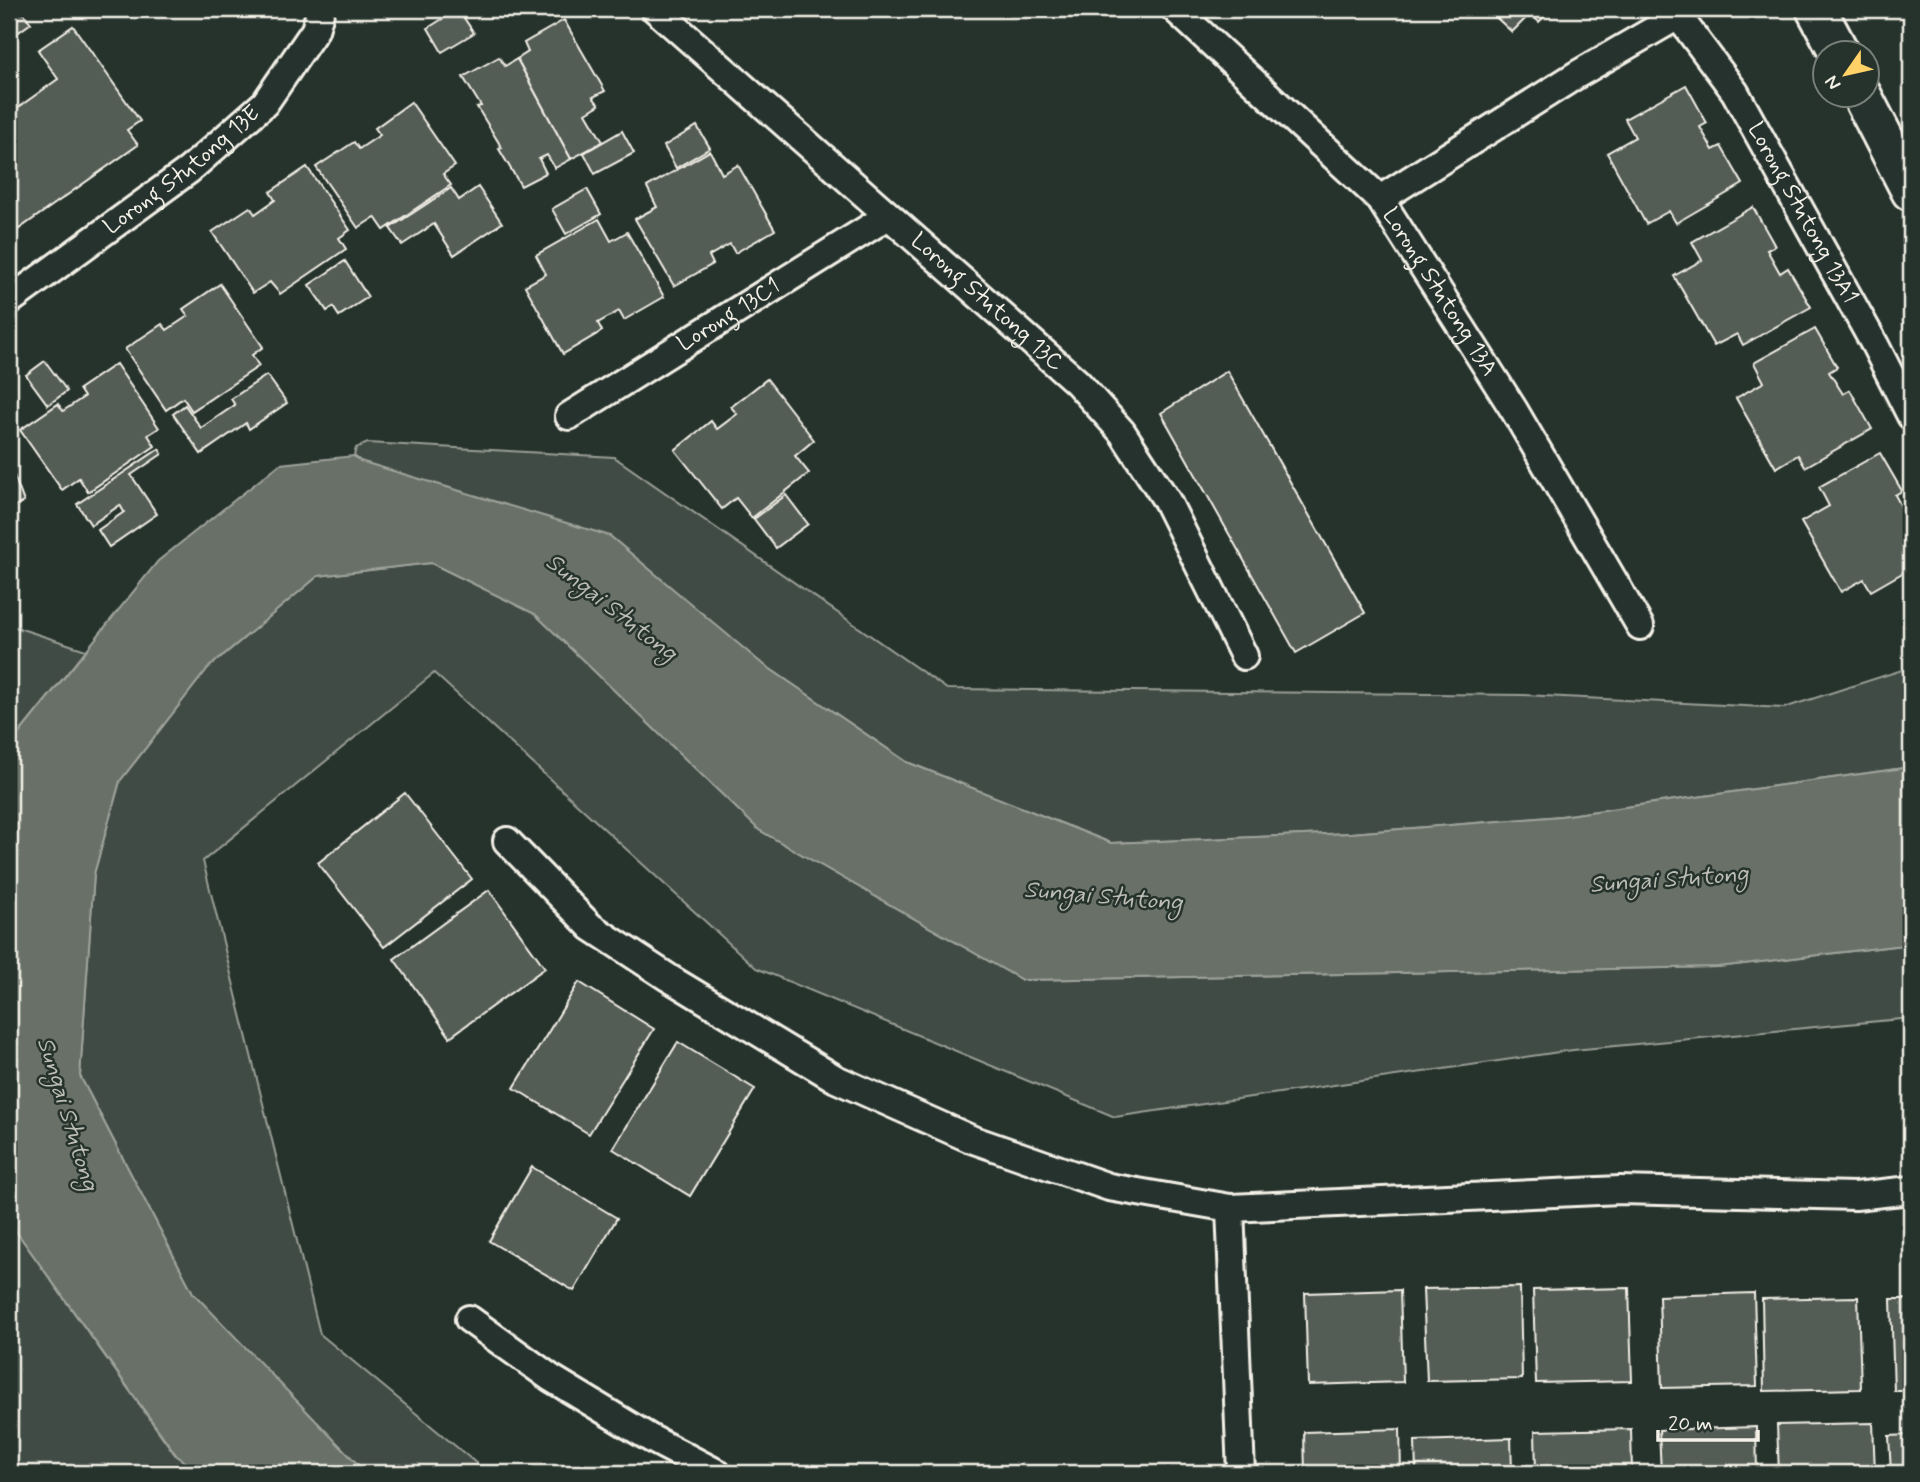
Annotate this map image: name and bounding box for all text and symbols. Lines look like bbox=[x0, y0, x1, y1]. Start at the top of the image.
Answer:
north arrow bbox=[1812, 38, 1882, 108]
text: N bbox=[1819, 70, 1847, 95]
street label: Lorong Stutong 13E bbox=[98, 99, 267, 242]
street label: Lorong Stutong 13A1 bbox=[1740, 117, 1864, 309]
street label: Lorong Stutong 13A bbox=[1375, 202, 1504, 382]
street label: Lorong Stutong 13C bbox=[904, 226, 1070, 378]
street label: Lorong 13C1 bbox=[672, 272, 786, 359]
water label: Sungai Stutong bbox=[538, 547, 684, 672]
water label: Sungai Stutong bbox=[1589, 859, 1751, 903]
water label: Sungai Stutong bbox=[1022, 875, 1185, 921]
water label: Sungai Stutong bbox=[27, 1034, 105, 1197]
scale bar bbox=[1658, 1398, 1757, 1442]
text: 20 m bbox=[1668, 1410, 1713, 1438]

